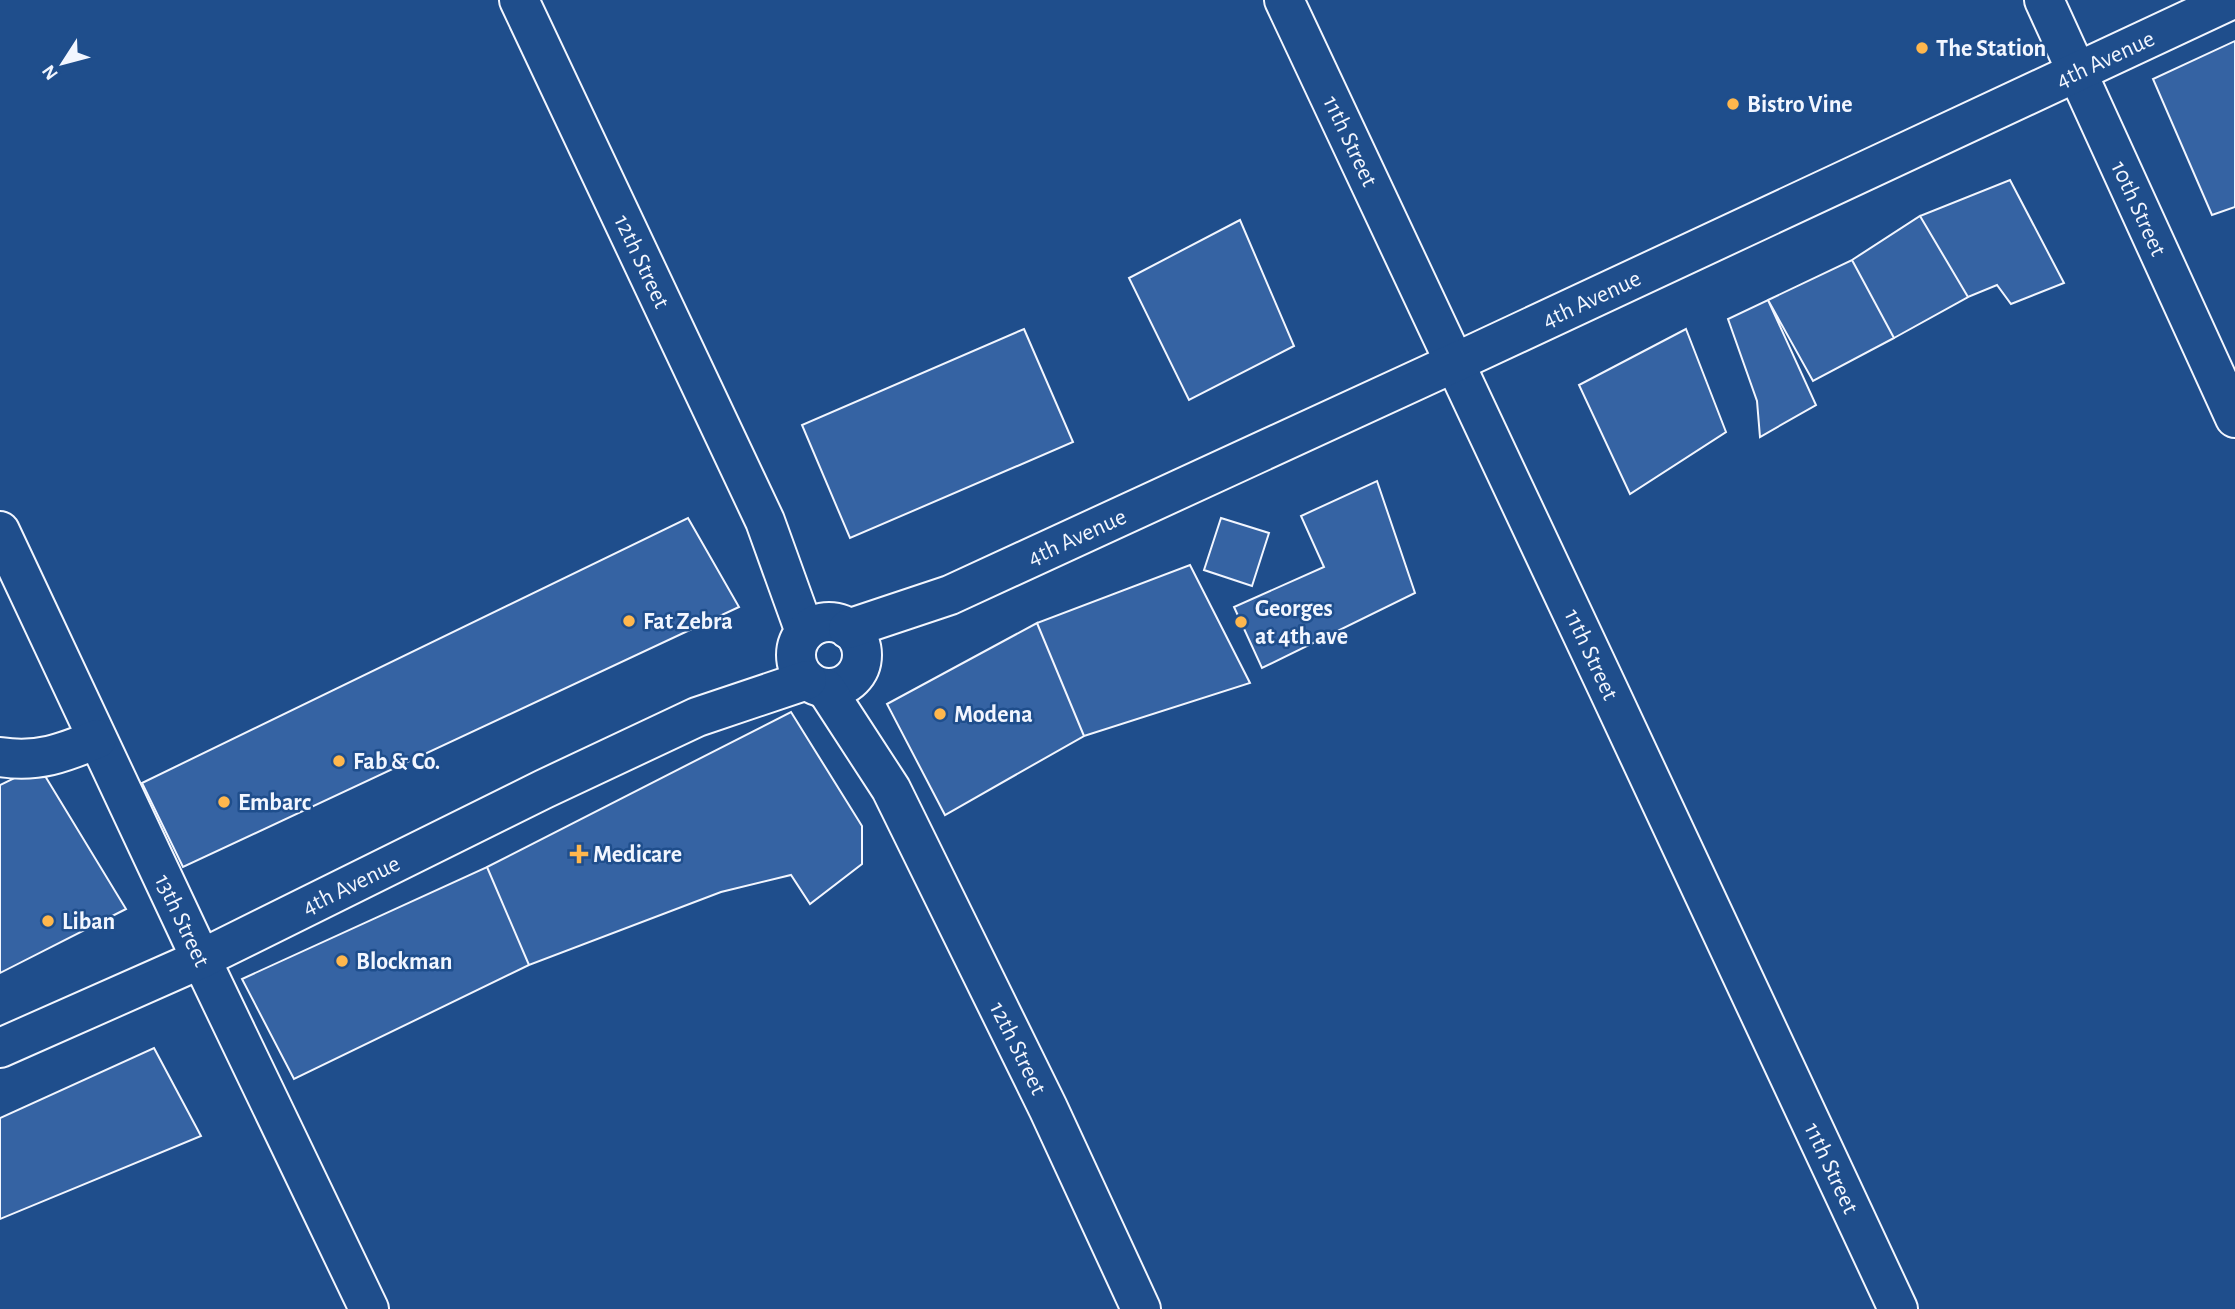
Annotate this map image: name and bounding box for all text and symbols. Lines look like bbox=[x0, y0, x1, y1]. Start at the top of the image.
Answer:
street label: 4th Avenue bbox=[2053, 26, 2158, 93]
north arrow bbox=[28, 28, 98, 98]
place label: The Station bbox=[1936, 37, 2046, 61]
marker: The Station bbox=[1914, 40, 1930, 56]
text: N bbox=[39, 61, 62, 83]
street label: 11th Street bbox=[1318, 92, 1382, 191]
place label: Bistro Vine bbox=[1747, 93, 1853, 117]
marker: Bistro Vine bbox=[1725, 96, 1741, 112]
street label: 10th Street bbox=[2106, 158, 2170, 260]
street label: 12th Street bbox=[609, 212, 674, 312]
street label: 4th Avenue bbox=[1539, 266, 1645, 333]
street label: 4th Avenue bbox=[1024, 505, 1130, 571]
place label: Georges at 4th ave bbox=[1255, 597, 1348, 649]
street label: 11th Street bbox=[1559, 606, 1622, 704]
place label: Fat Zebra bbox=[643, 610, 733, 634]
marker: Fat Zebra bbox=[621, 613, 637, 629]
marker: Georges at 4th ave bbox=[1233, 614, 1249, 630]
place label: Modena bbox=[954, 703, 1033, 727]
marker: Modena bbox=[932, 706, 948, 722]
place label: Fab & Co. bbox=[353, 750, 440, 774]
marker: Fab & Co. bbox=[331, 753, 347, 769]
place label: Embarc bbox=[238, 791, 311, 815]
marker: Embarc bbox=[216, 794, 232, 810]
place label: Medicare bbox=[593, 843, 682, 867]
marker: Medicare bbox=[571, 846, 587, 862]
street label: 4th Avenue bbox=[299, 851, 404, 920]
street label: 13th Street bbox=[150, 871, 214, 971]
place label: Liban bbox=[62, 910, 115, 934]
marker: Liban bbox=[40, 913, 56, 929]
place label: Blockman bbox=[356, 950, 453, 974]
marker: Blockman bbox=[334, 953, 350, 969]
street label: 12th Street bbox=[985, 998, 1051, 1099]
street label: 11th Street bbox=[1799, 1119, 1863, 1218]

